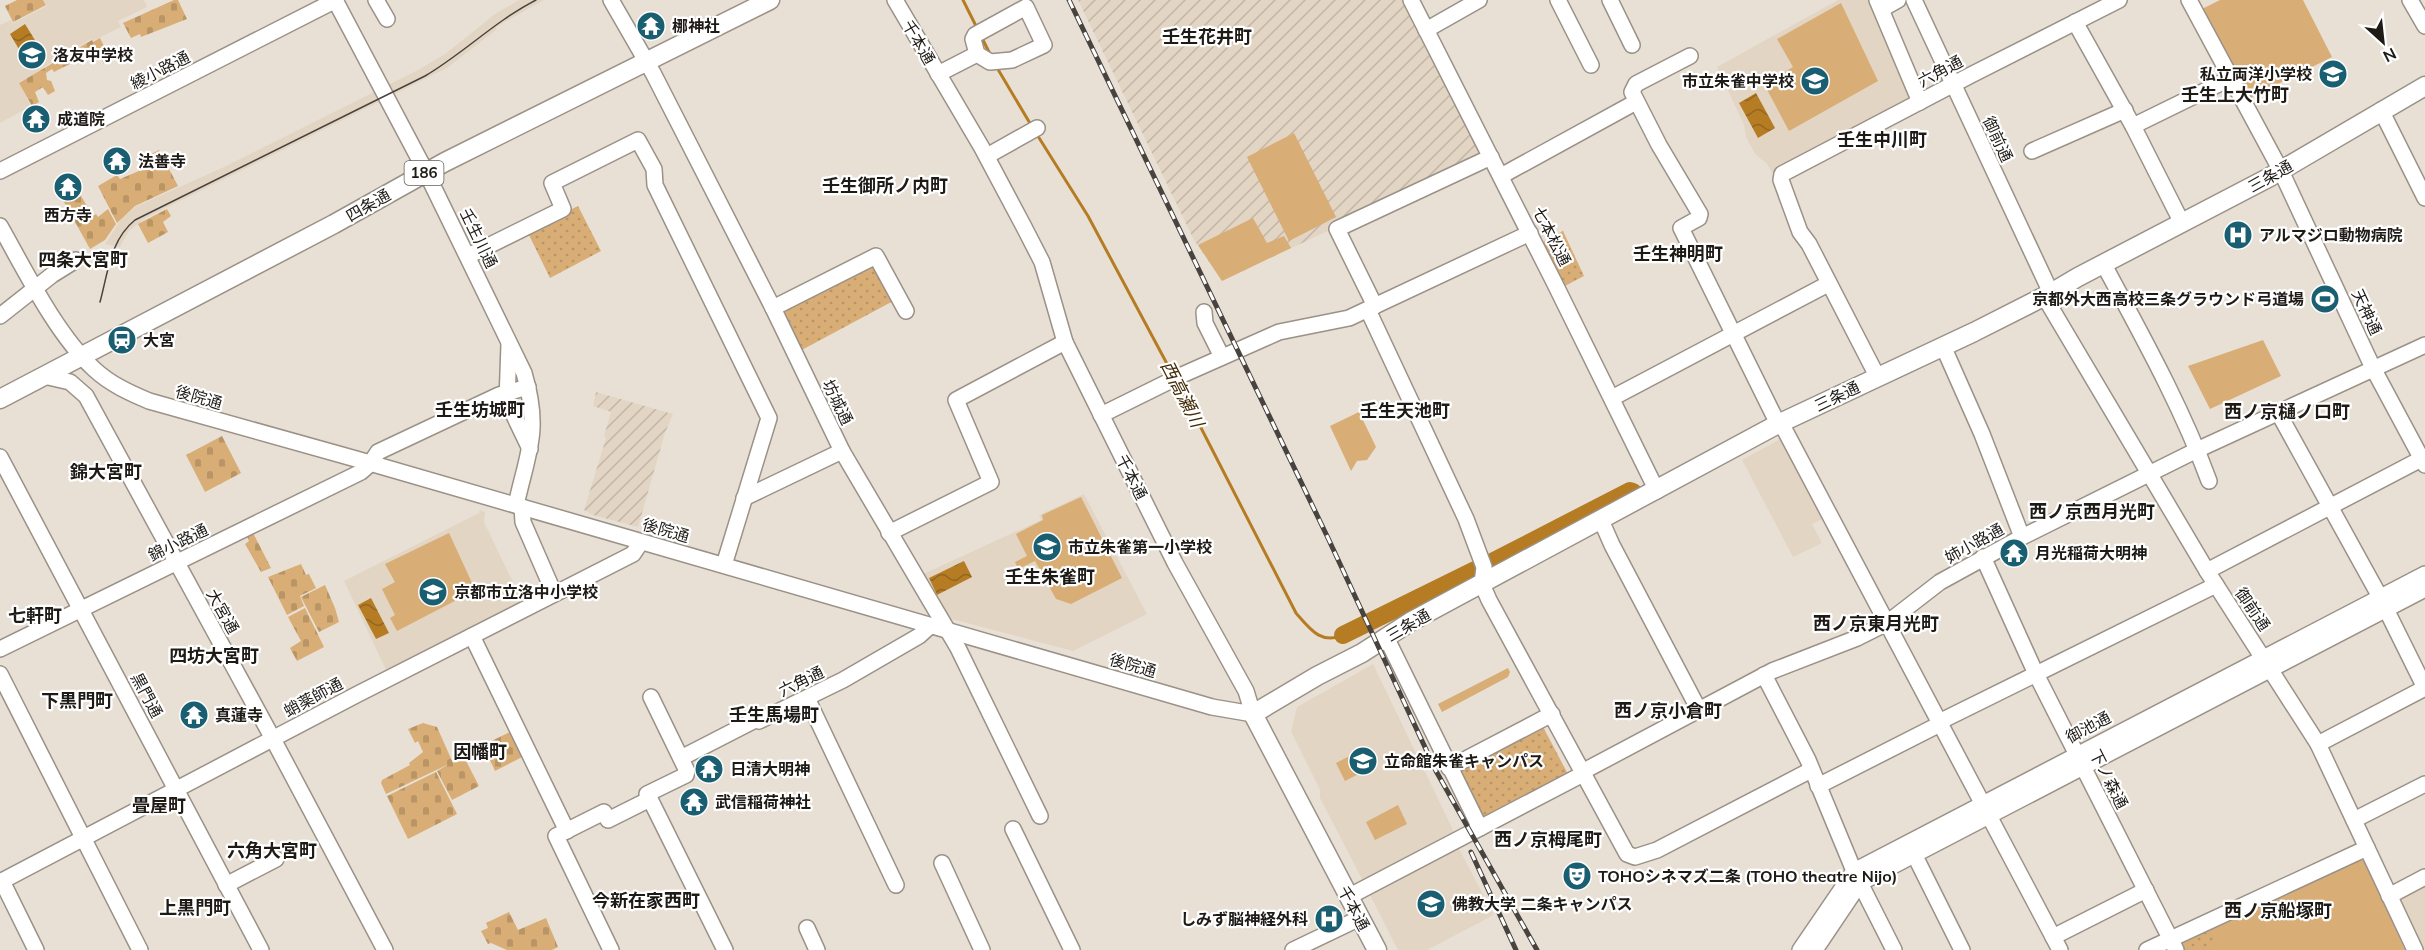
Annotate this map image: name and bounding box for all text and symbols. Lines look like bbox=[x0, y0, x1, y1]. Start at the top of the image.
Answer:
temple icon: 梛神社 bbox=[635, 10, 667, 42]
north arrow bbox=[2353, 12, 2413, 72]
place label: 梛神社 bbox=[672, 16, 720, 36]
street label: 千本通 bbox=[898, 16, 940, 68]
district label: 壬生花井町 bbox=[1162, 25, 1252, 48]
school or university icon: 洛友中学校 bbox=[16, 39, 48, 71]
text: N bbox=[2380, 44, 2400, 67]
place label: 洛友中学校 bbox=[53, 45, 133, 65]
street label: 綾小路通 bbox=[127, 47, 193, 93]
street label: 六角通 bbox=[1914, 51, 1966, 91]
school or university icon: 私立両洋小学校 bbox=[2317, 58, 2349, 90]
place label: 私立両洋小学校 bbox=[2200, 64, 2312, 84]
school or university icon: 市立朱雀中学校 bbox=[1799, 65, 1831, 97]
place label: 市立朱雀中学校 bbox=[1682, 71, 1794, 91]
district label: 壬生上大竹町 bbox=[2181, 83, 2289, 106]
temple icon: 成道院 bbox=[20, 103, 52, 135]
place label: 成道院 bbox=[57, 109, 105, 129]
street label: 御前通 bbox=[1979, 113, 2017, 165]
district label: 壬生中川町 bbox=[1837, 128, 1927, 151]
temple icon: 法善寺 bbox=[101, 145, 133, 177]
place label: 法善寺 bbox=[138, 151, 186, 171]
street label: 三条通 bbox=[2244, 156, 2296, 196]
road number: 186 bbox=[404, 161, 444, 185]
temple icon: 西方寺 bbox=[52, 171, 84, 203]
district label: 壬生御所ノ内町 bbox=[822, 174, 948, 197]
street label: 四条通 bbox=[342, 184, 394, 226]
street label: 七本松通 bbox=[1529, 203, 1575, 269]
place label: 西方寺 bbox=[44, 205, 92, 225]
street label: 壬生川通 bbox=[456, 205, 502, 271]
hospital icon: アルマジロ動物病院 bbox=[2222, 219, 2254, 251]
place label: アルマジロ動物病院 bbox=[2259, 225, 2403, 245]
district label: 壬生神明町 bbox=[1633, 242, 1723, 265]
district label: 四条大宮町 bbox=[38, 248, 128, 271]
sports icon: 京都外大西高校三条グラウンド弓道場 bbox=[2309, 283, 2341, 315]
street label: 天神通 bbox=[2348, 286, 2386, 338]
place label: 京都外大西高校三条グラウンド弓道場 bbox=[2032, 289, 2304, 309]
station icon: 大宮 bbox=[106, 324, 138, 356]
place label: 大宮 bbox=[143, 330, 175, 350]
water label: 西高瀬川 bbox=[1156, 356, 1210, 433]
street label: 坊城通 bbox=[818, 376, 858, 428]
street label: 三条通 bbox=[1811, 376, 1863, 416]
street label: 後院通 bbox=[173, 381, 225, 413]
district label: 壬生坊城町 bbox=[435, 398, 525, 421]
district label: 壬生天池町 bbox=[1360, 399, 1450, 422]
district label: 西ノ京樋ノ口町 bbox=[2224, 400, 2350, 423]
street label: 千本通 bbox=[1112, 451, 1152, 503]
district label: 錦大宮町 bbox=[70, 460, 142, 483]
district label: 西ノ京西月光町 bbox=[2029, 500, 2155, 523]
street label: 後院通 bbox=[640, 514, 692, 546]
street label: 錦小路通 bbox=[145, 519, 211, 565]
street label: 姉小路通 bbox=[1941, 519, 2007, 567]
school or university icon: 市立朱雀第一小学校 bbox=[1031, 531, 1063, 563]
place label: 市立朱雀第一小学校 bbox=[1068, 537, 1212, 557]
temple icon: 月光稲荷大明神 bbox=[1998, 537, 2030, 569]
place label: 月光稲荷大明神 bbox=[2035, 543, 2147, 563]
district label: 壬生朱雀町 bbox=[1005, 565, 1095, 588]
school or university icon: 京都市立洛中小学校 bbox=[417, 576, 449, 608]
place label: 京都市立洛中小学校 bbox=[454, 582, 598, 602]
street label: 御前通 bbox=[2231, 584, 2275, 634]
street label: 大宮通 bbox=[203, 585, 243, 637]
district label: 七軒町 bbox=[8, 604, 62, 627]
street label: 三条通 bbox=[1382, 604, 1434, 646]
district label: 西ノ京東月光町 bbox=[1813, 612, 1939, 635]
district label: 四坊大宮町 bbox=[169, 644, 259, 667]
street label: 後院通 bbox=[1107, 649, 1159, 681]
street label: 六角通 bbox=[775, 661, 827, 701]
street label: 黒門通 bbox=[127, 669, 167, 721]
street label: 蛸薬師通 bbox=[280, 673, 346, 721]
district label: 下黒門町 bbox=[41, 689, 113, 712]
temple icon: 真蓮寺 bbox=[178, 699, 210, 731]
district label: 西ノ京小倉町 bbox=[1614, 699, 1722, 722]
district label: 壬生馬場町 bbox=[729, 703, 819, 726]
place label: 真蓮寺 bbox=[215, 705, 263, 725]
street label: 御池通 bbox=[2062, 707, 2114, 747]
district label: 因幡町 bbox=[453, 740, 507, 763]
school or university icon: 立命館朱雀キャンパス bbox=[1347, 745, 1379, 777]
street label: 下ノ森通 bbox=[2086, 746, 2132, 812]
place label: 立命館朱雀キャンパス bbox=[1384, 751, 1544, 771]
temple icon: 日清大明神 bbox=[693, 753, 725, 785]
place label: 日清大明神 bbox=[730, 759, 810, 779]
temple icon: 武信稲荷神社 bbox=[678, 786, 710, 818]
place label: 武信稲荷神社 bbox=[715, 792, 811, 812]
district label: 畳屋町 bbox=[132, 794, 186, 817]
district label: 西ノ京栂尾町 bbox=[1494, 828, 1602, 851]
district label: 六角大宮町 bbox=[227, 839, 317, 862]
theatre icon: TOHOシネマズ二条 (TOHO theatre Nijo) bbox=[1561, 860, 1593, 892]
place label: TOHOシネマズ二条 (TOHO theatre Nijo) bbox=[1598, 866, 1897, 886]
street label: 千本通 bbox=[1334, 882, 1374, 934]
school or university icon: 佛教大学 二条キャンパス bbox=[1415, 888, 1447, 920]
district label: 今新在家西町 bbox=[592, 889, 700, 912]
place label: 佛教大学 二条キャンパス bbox=[1452, 894, 1632, 914]
district label: 上黒門町 bbox=[159, 896, 231, 919]
district label: 西ノ京船塚町 bbox=[2224, 899, 2332, 922]
hospital icon: しみず脳神経外科 bbox=[1313, 903, 1345, 935]
place label: しみず脳神経外科 bbox=[1180, 909, 1308, 929]

